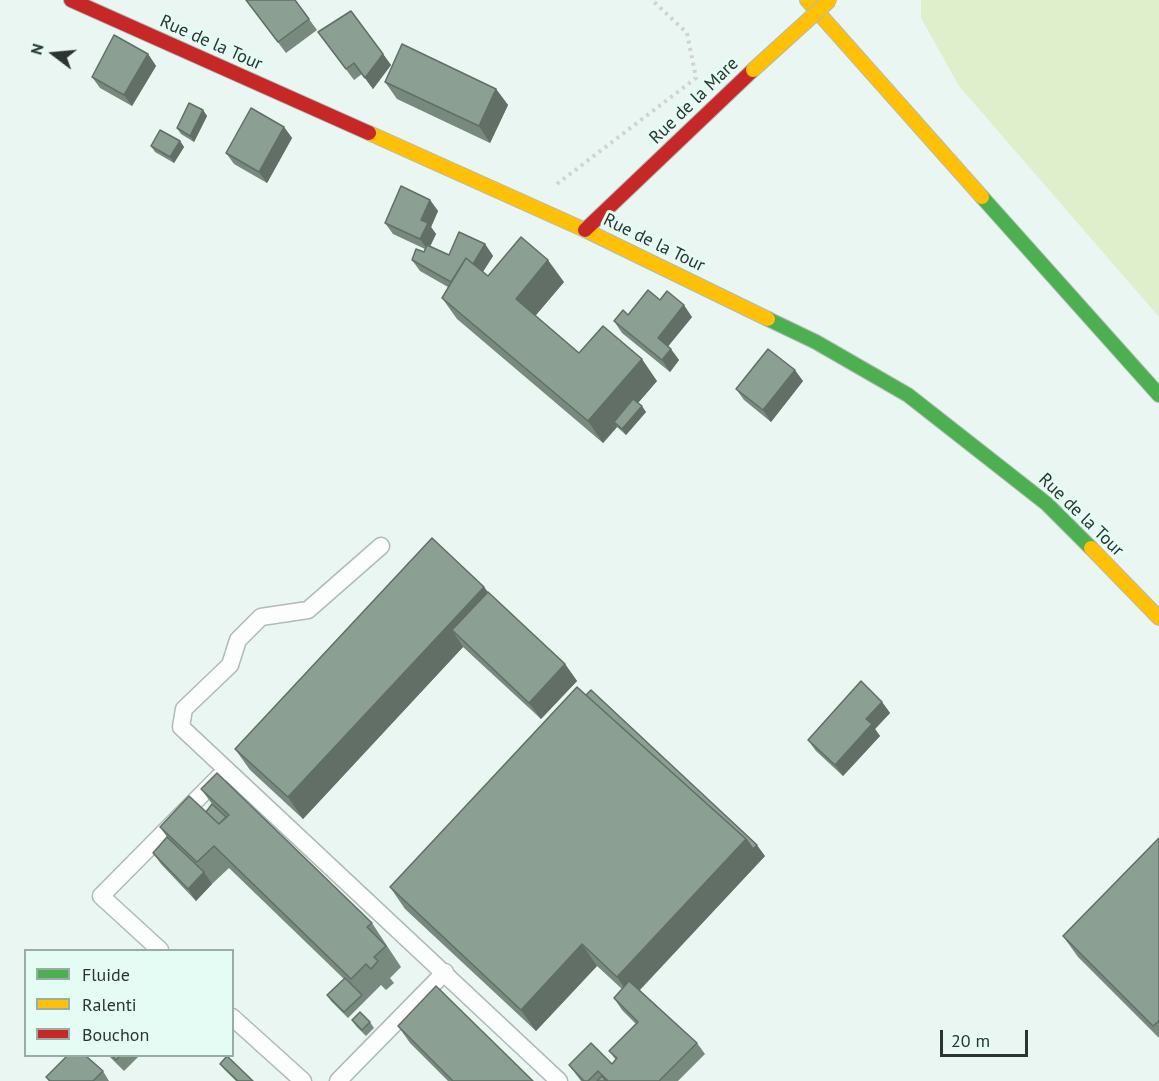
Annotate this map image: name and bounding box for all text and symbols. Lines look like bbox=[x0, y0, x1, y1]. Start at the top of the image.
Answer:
street label: Rue de la Tour bbox=[156, 11, 266, 75]
north arrow bbox=[24, 24, 84, 84]
text: N bbox=[26, 41, 48, 57]
street label: Rue de la Mare bbox=[645, 53, 743, 149]
street label: Rue de la Tour bbox=[600, 209, 708, 277]
street label: Rue de la Tour bbox=[1034, 469, 1128, 561]
legend bbox=[24, 949, 234, 1057]
text: Fluide bbox=[82, 963, 130, 986]
text: Ralenti bbox=[82, 993, 137, 1016]
scale bar bbox=[943, 1018, 1032, 1056]
text: Bouchon bbox=[82, 1023, 149, 1046]
text: 20 m bbox=[951, 1029, 990, 1052]

